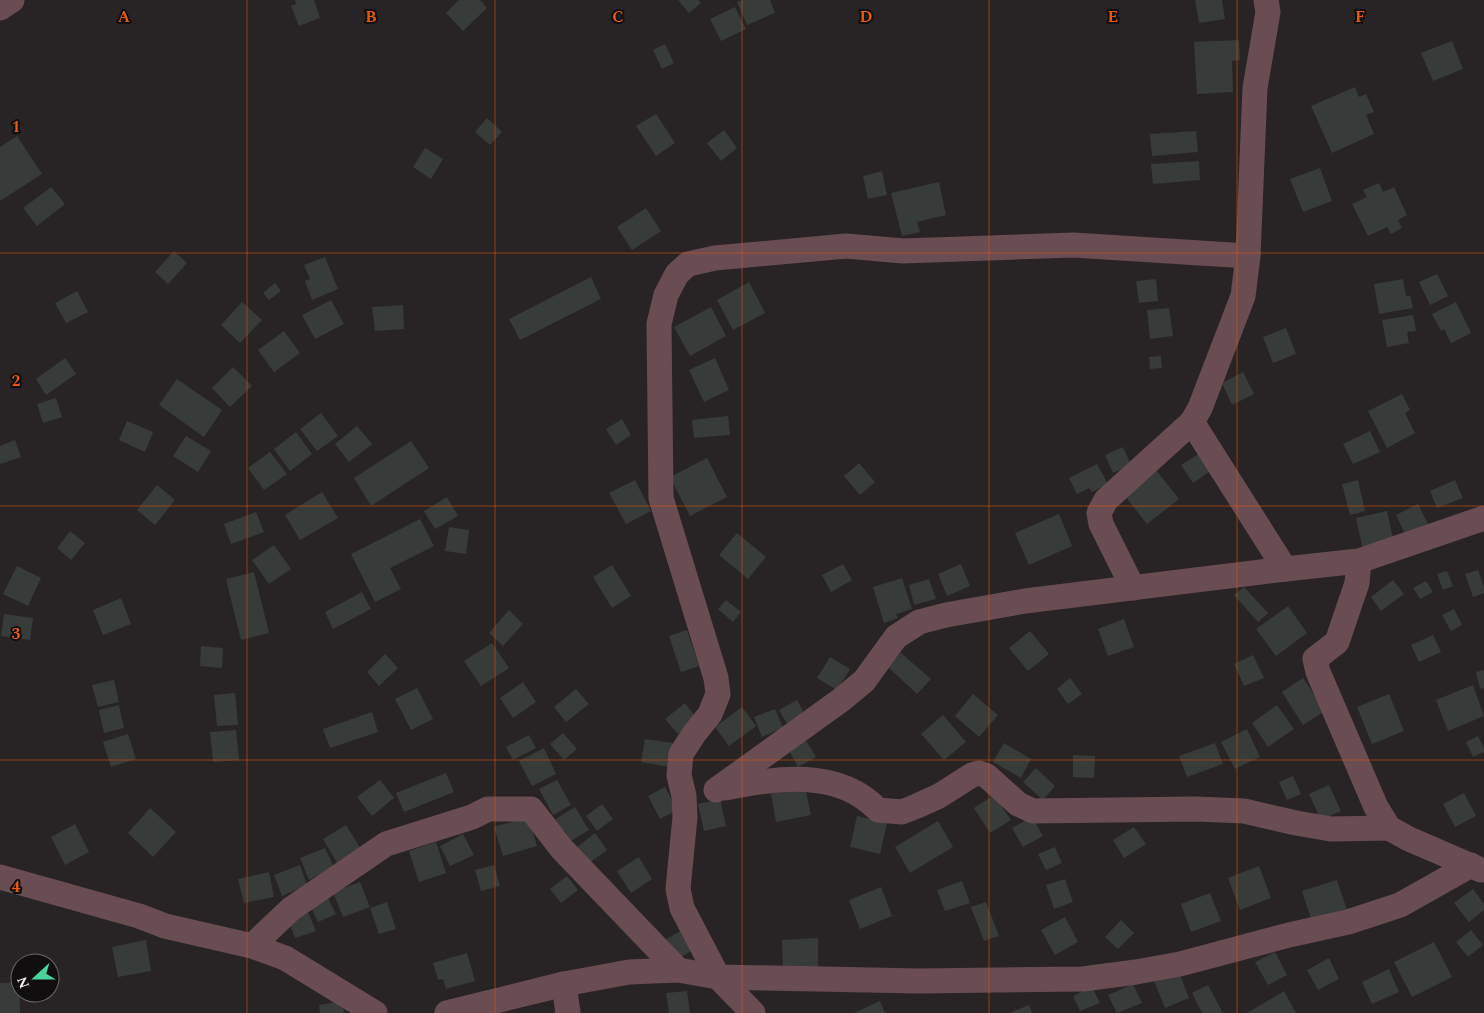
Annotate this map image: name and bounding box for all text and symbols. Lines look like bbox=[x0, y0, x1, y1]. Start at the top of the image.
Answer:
text: A bbox=[118, 5, 131, 29]
text: B bbox=[365, 5, 377, 29]
text: C bbox=[612, 5, 624, 29]
text: D bbox=[860, 5, 873, 29]
text: E bbox=[1108, 5, 1118, 29]
text: F bbox=[1355, 5, 1365, 29]
text: 1 bbox=[12, 115, 20, 139]
text: 2 bbox=[12, 369, 21, 393]
text: 3 bbox=[12, 622, 21, 646]
text: 4 bbox=[12, 875, 21, 899]
north arrow bbox=[10, 953, 60, 1003]
text: N bbox=[11, 973, 35, 992]

